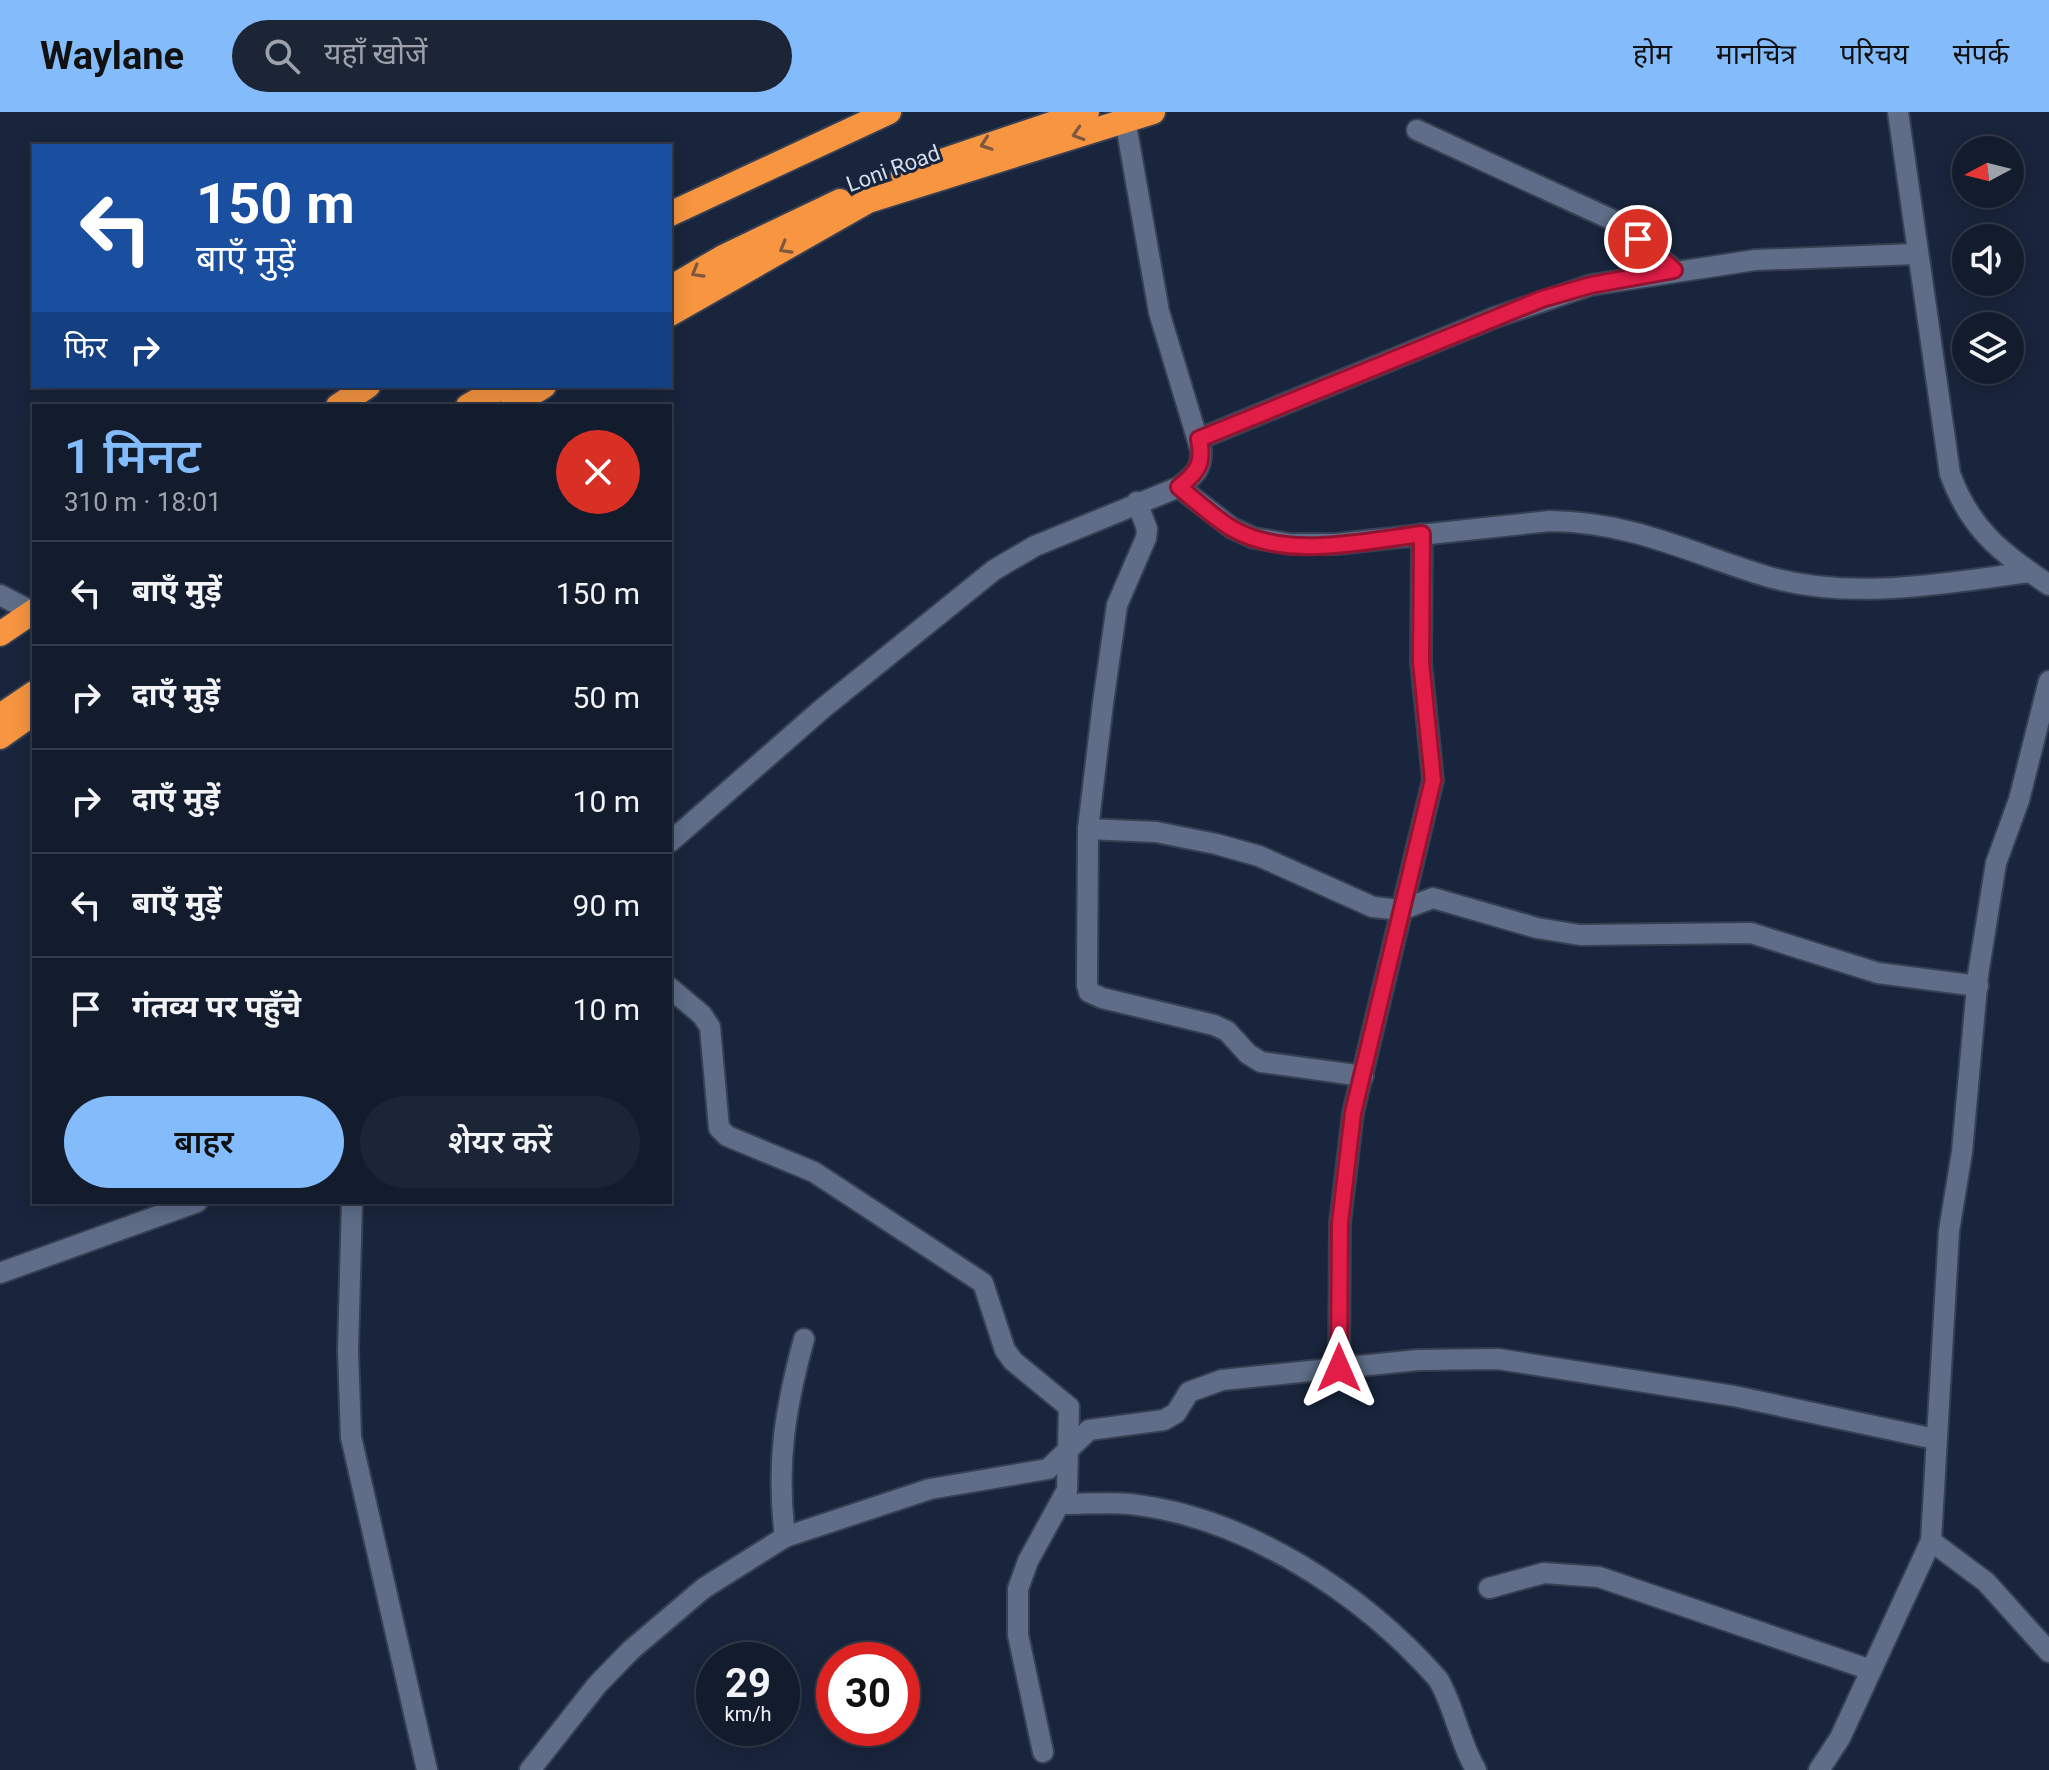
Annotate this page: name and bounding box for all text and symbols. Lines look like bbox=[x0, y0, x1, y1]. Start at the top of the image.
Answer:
search box bbox=[232, 20, 792, 92]
text: Waylane bbox=[40, 34, 184, 78]
icon: search bbox=[260, 34, 304, 78]
text: यहाँ खोजें bbox=[324, 36, 427, 71]
text: होम bbox=[1633, 38, 1672, 71]
text: मानचित्र bbox=[1716, 38, 1796, 71]
text: परिचय bbox=[1840, 38, 1909, 71]
text: संपर्क bbox=[1953, 38, 2009, 71]
one-way arrow bbox=[1071, 124, 1085, 140]
one-way arrow bbox=[979, 134, 993, 150]
north arrow bbox=[1952, 136, 2024, 208]
map controls bbox=[1952, 136, 2024, 384]
street label: Loni Road bbox=[843, 140, 943, 197]
text: 150 m bbox=[196, 171, 355, 237]
icon: left bbox=[64, 176, 168, 280]
pin bbox=[1604, 205, 1672, 273]
icon: arrive bbox=[1616, 217, 1660, 261]
button: sound bbox=[1952, 224, 2024, 296]
text: बाएँ मुड़ें bbox=[196, 238, 296, 280]
one-way arrow bbox=[779, 238, 794, 254]
one-way arrow bbox=[691, 262, 706, 278]
button: layers bbox=[1952, 312, 2024, 384]
icon: right bbox=[123, 328, 167, 372]
text: फिर bbox=[64, 330, 107, 365]
text: 1 मिनट bbox=[64, 428, 201, 485]
button: close bbox=[556, 430, 640, 514]
text: 310 m · 18:01 bbox=[64, 487, 222, 517]
icon: left bbox=[64, 571, 108, 615]
text: बाएँ मुड़ें bbox=[132, 573, 222, 608]
text: 150 m bbox=[556, 576, 640, 611]
icon: right bbox=[64, 675, 108, 719]
text: दाएँ मुड़ें bbox=[132, 677, 220, 712]
text: 50 m bbox=[573, 680, 640, 715]
icon: right bbox=[64, 779, 108, 823]
text: दाएँ मुड़ें bbox=[132, 781, 220, 816]
text: 10 m bbox=[573, 784, 640, 819]
icon: left bbox=[64, 883, 108, 927]
text: बाएँ मुड़ें bbox=[132, 885, 222, 920]
text: 90 m bbox=[573, 888, 640, 923]
icon: arrive bbox=[64, 987, 108, 1031]
text: गंतव्य पर पहुँचे bbox=[132, 989, 301, 1024]
text: 10 m bbox=[573, 992, 640, 1027]
button: बाहर bbox=[64, 1096, 344, 1188]
button: शेयर करें bbox=[360, 1096, 640, 1188]
position arrow bbox=[1297, 1326, 1381, 1410]
speed limit sign: 30 bbox=[816, 1642, 920, 1746]
text: 29 bbox=[725, 1660, 771, 1707]
text: km/h bbox=[725, 1702, 771, 1726]

